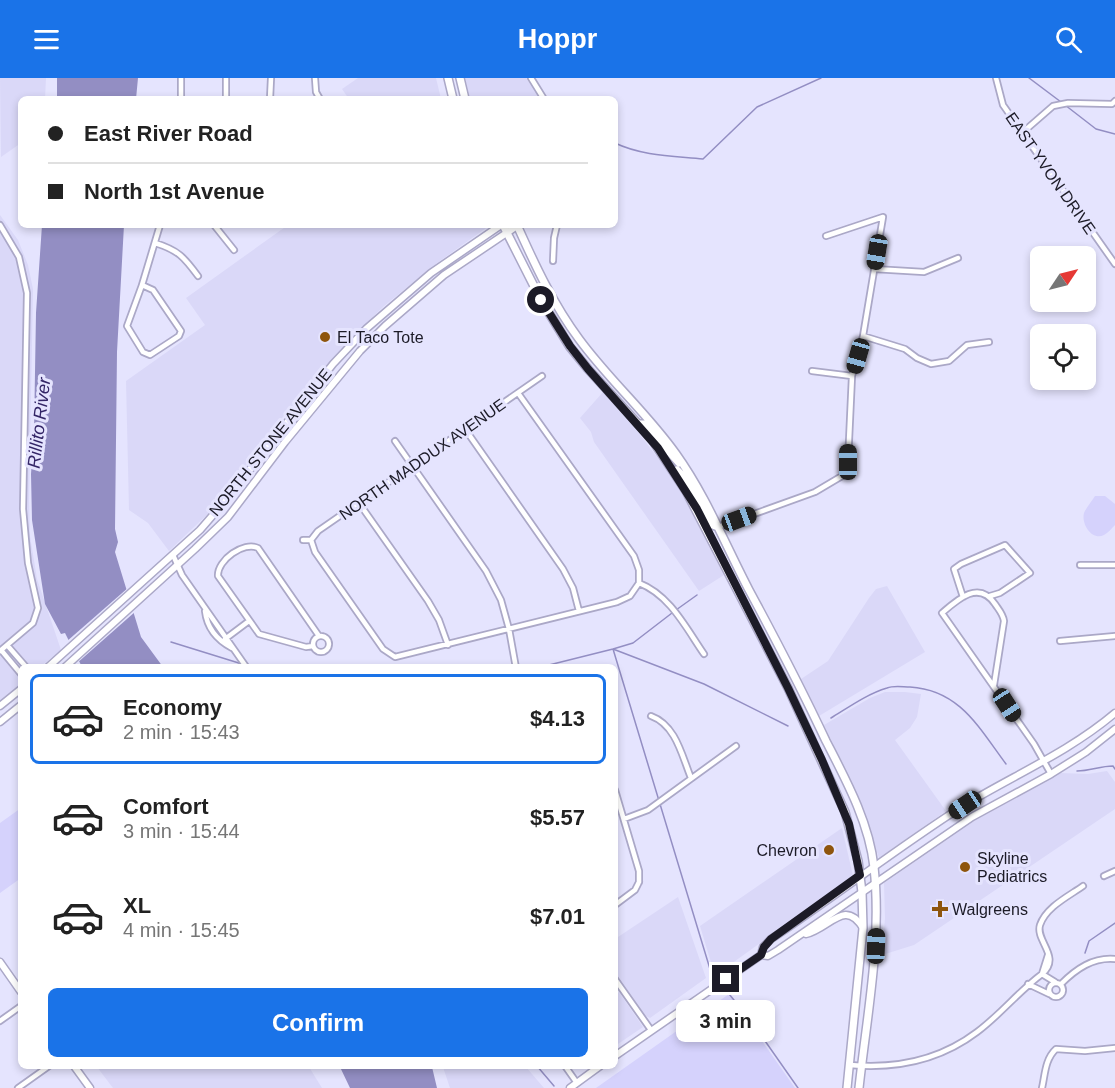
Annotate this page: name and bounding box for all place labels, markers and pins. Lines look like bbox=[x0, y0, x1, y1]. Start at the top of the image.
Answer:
place label: El Taco Tote bbox=[337, 329, 424, 346]
marker: El Taco Tote bbox=[318, 330, 332, 344]
place label: Chevron bbox=[757, 842, 817, 859]
marker: Chevron bbox=[822, 843, 836, 857]
place label: Skyline Pediatrics bbox=[977, 850, 1047, 885]
marker: Skyline Pediatrics bbox=[958, 860, 972, 874]
place label: Walgreens bbox=[952, 901, 1028, 918]
marker: Walgreens bbox=[933, 902, 947, 916]

